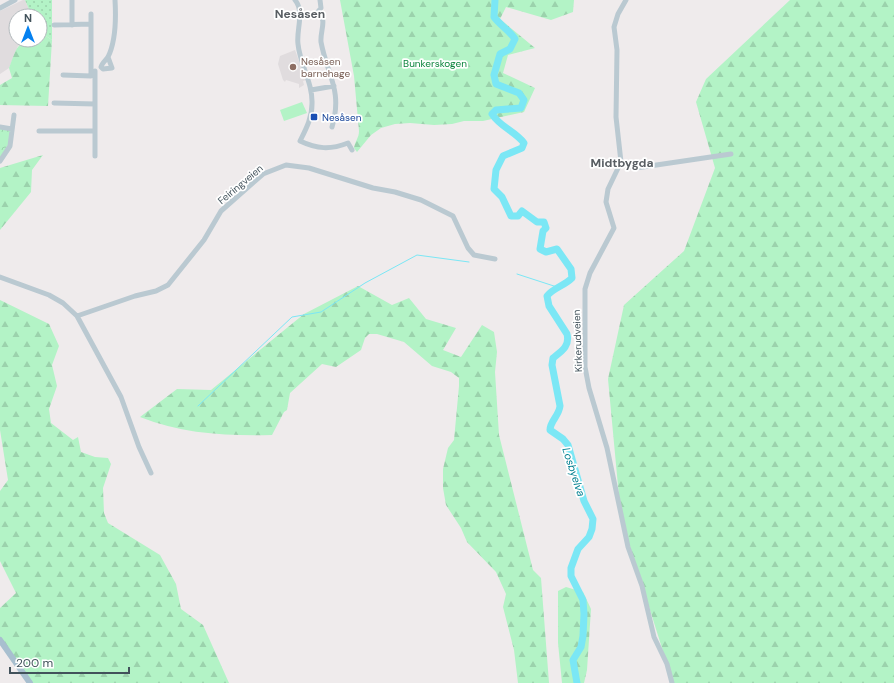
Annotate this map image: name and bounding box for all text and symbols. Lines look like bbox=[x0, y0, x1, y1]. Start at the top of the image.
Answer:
district label: Nesåsen bbox=[275, 6, 325, 22]
north arrow bbox=[8, 8, 48, 48]
text: N bbox=[24, 11, 32, 25]
place label: Nesåsen barnehage bbox=[301, 55, 350, 80]
park label: Bunkerskogen bbox=[403, 57, 467, 70]
marker: Nesåsen barnehage bbox=[288, 62, 298, 72]
place label: Nesåsen bbox=[322, 111, 362, 124]
marker: Nesåsen bbox=[309, 112, 319, 122]
district label: Midtbygda bbox=[591, 155, 653, 171]
street label: Feiringveien bbox=[215, 162, 266, 207]
street label: Kirkerudveien bbox=[570, 309, 585, 372]
water label: Losbyelva bbox=[559, 446, 589, 498]
scale bar bbox=[10, 649, 129, 675]
text: 200 m bbox=[16, 655, 53, 671]

